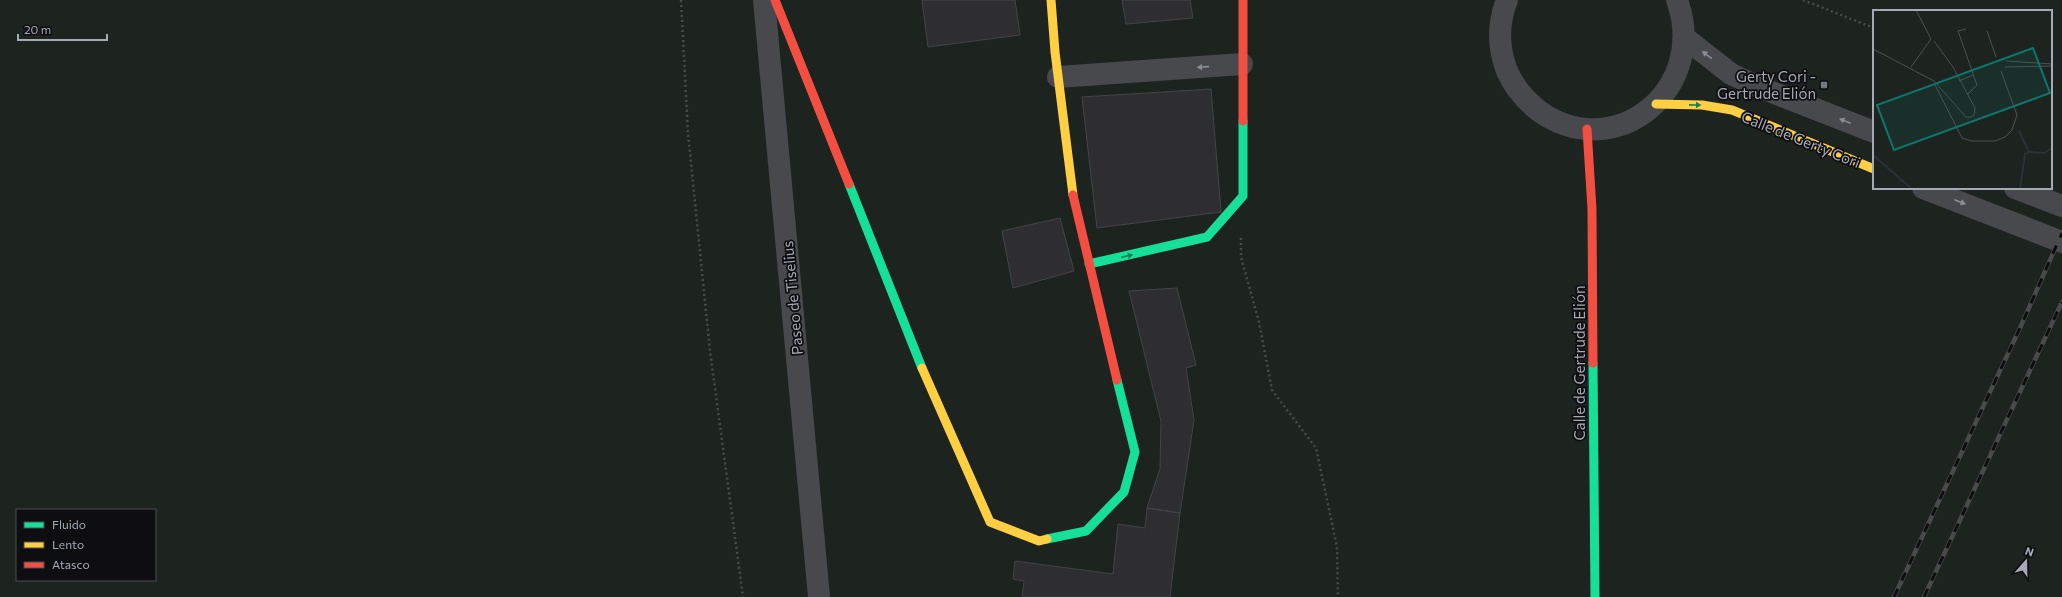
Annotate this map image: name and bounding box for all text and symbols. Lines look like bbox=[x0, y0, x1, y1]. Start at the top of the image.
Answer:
inset map bbox=[1873, 10, 2052, 189]
scale bar bbox=[18, 16, 107, 42]
text: 20 m bbox=[24, 22, 51, 36]
one-way arrow bbox=[1701, 51, 1712, 60]
one-way arrow bbox=[1197, 63, 1209, 70]
place label: Gerty Cori - Gertrude Elión bbox=[1717, 67, 1816, 102]
marker: Gerty Cori - Gertrude Elión bbox=[1819, 80, 1829, 90]
one-way arrow bbox=[1689, 101, 1701, 108]
street label: Calle de Gerty Cori bbox=[1739, 107, 1863, 171]
one-way arrow bbox=[1839, 117, 1851, 123]
one-way arrow bbox=[1954, 200, 1966, 206]
street label: Paseo de Tiselius bbox=[778, 240, 806, 356]
one-way arrow bbox=[1121, 252, 1134, 258]
street label: Calle de Gertrude Elión bbox=[1570, 286, 1588, 440]
legend bbox=[16, 509, 156, 581]
text: Fluido bbox=[52, 517, 86, 531]
text: Lento bbox=[52, 537, 84, 551]
north arrow bbox=[2006, 541, 2046, 581]
text: N bbox=[2023, 544, 2036, 559]
text: Atasco bbox=[52, 557, 90, 571]

